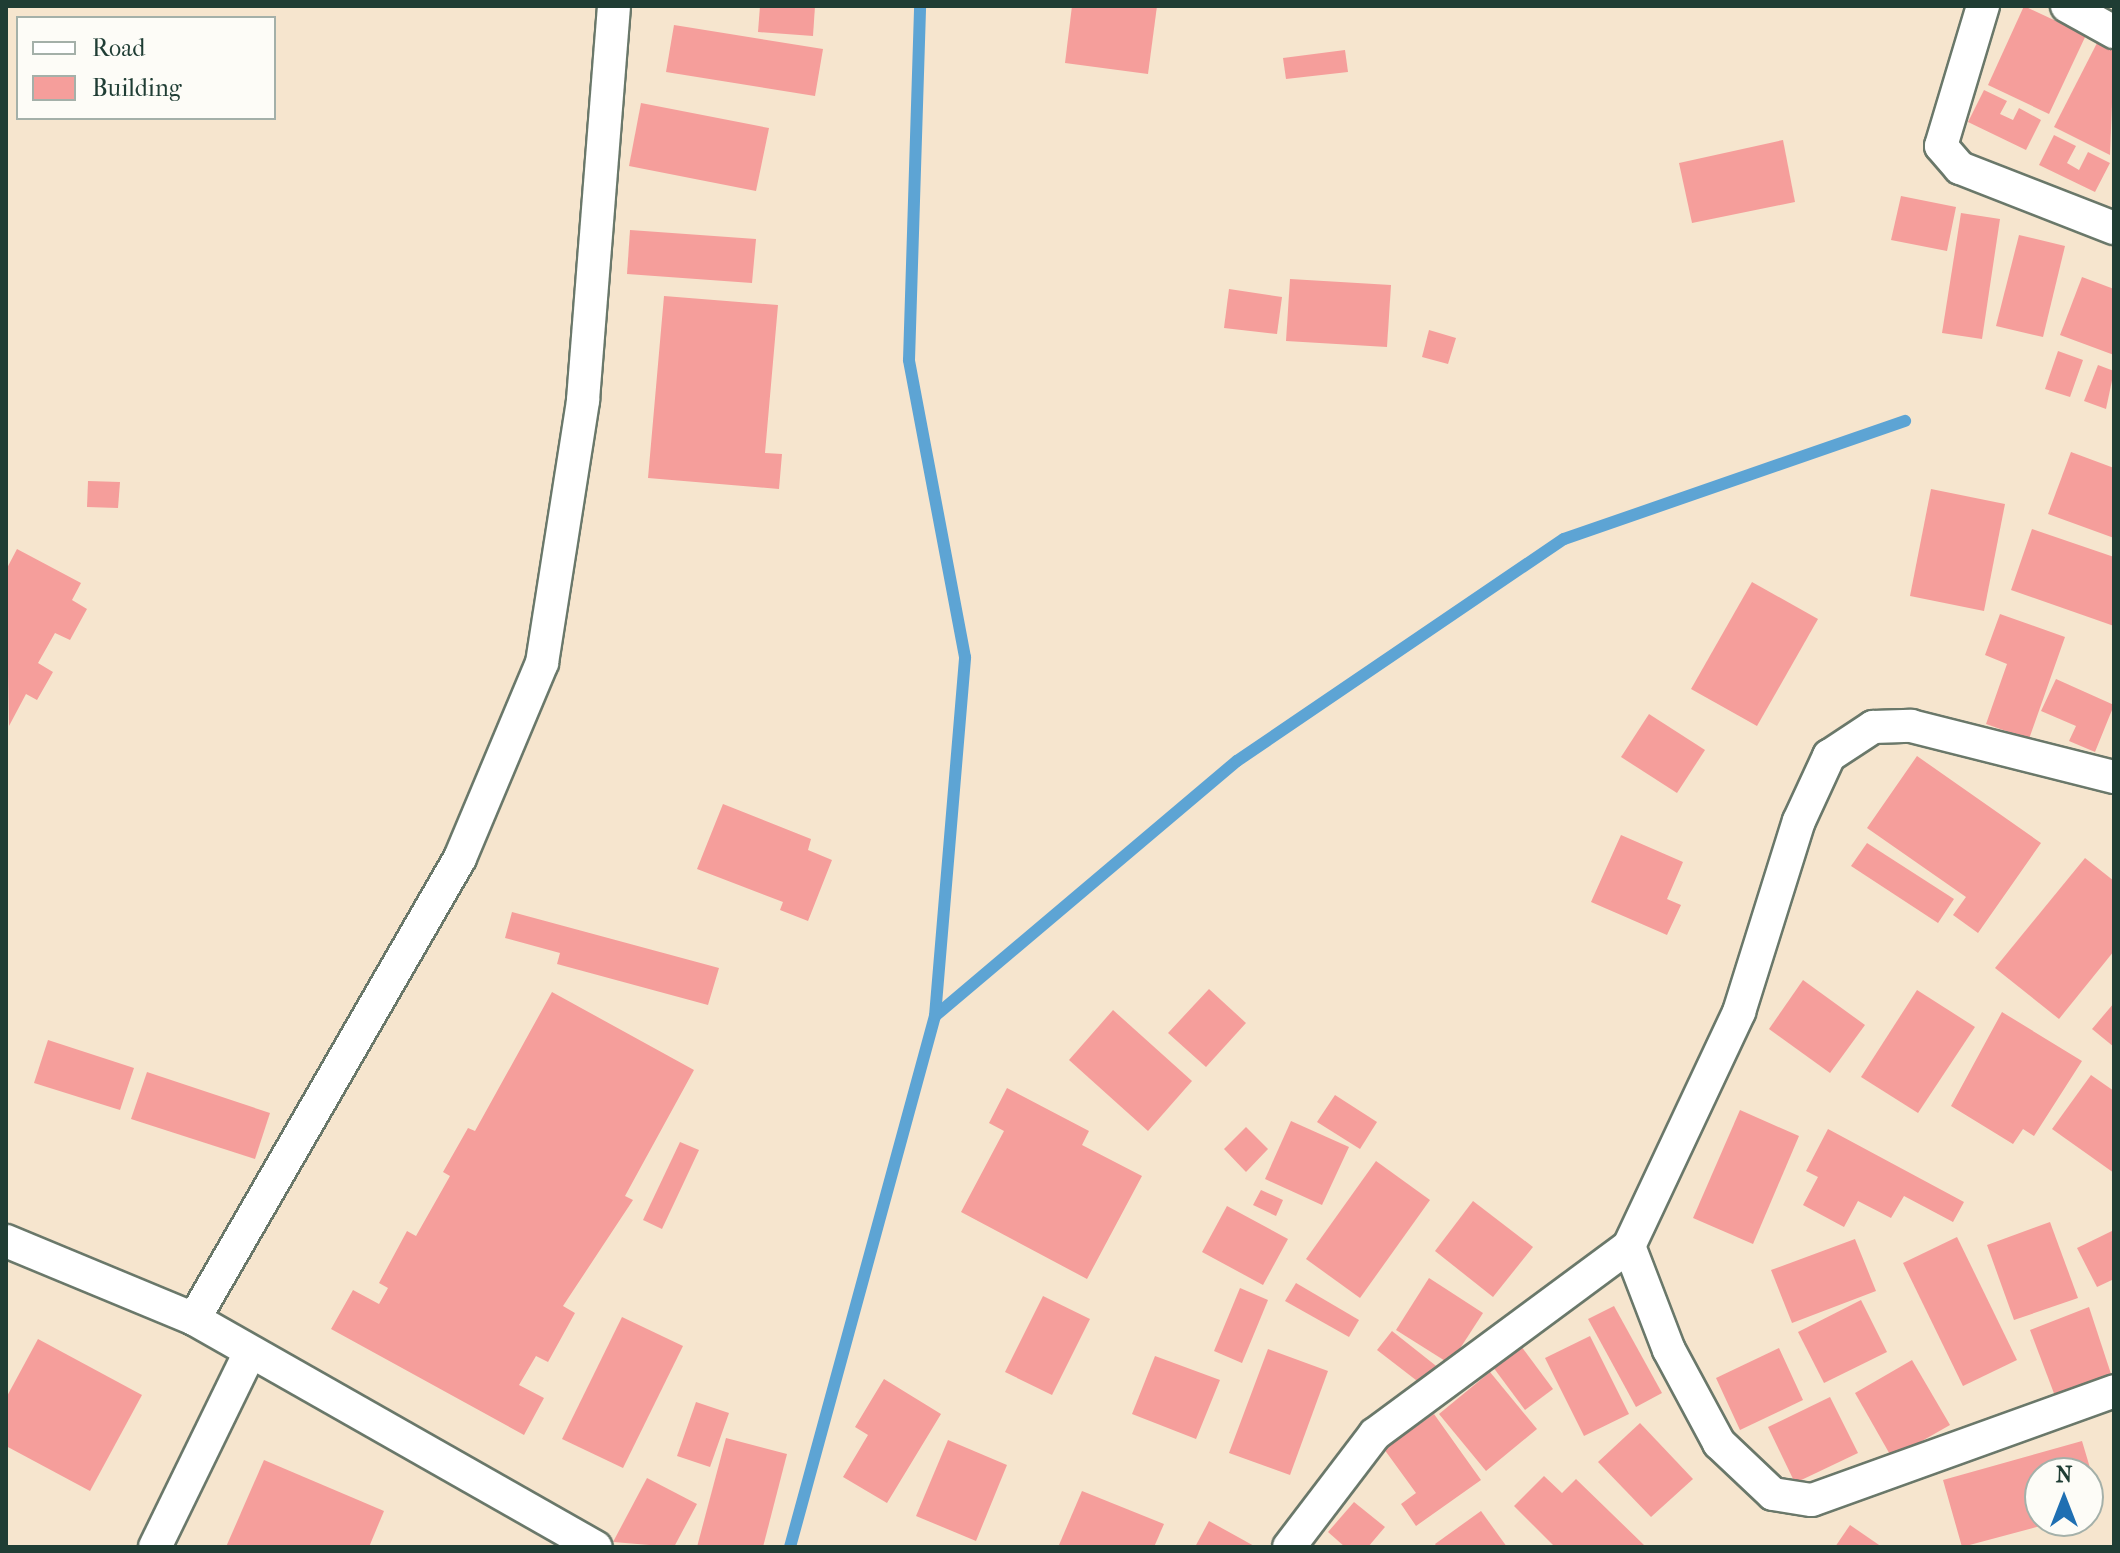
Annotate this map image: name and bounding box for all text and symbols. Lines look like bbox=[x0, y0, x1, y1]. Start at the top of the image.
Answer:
legend bbox=[16, 16, 276, 120]
text: Road bbox=[92, 34, 145, 62]
text: Building bbox=[92, 74, 182, 102]
north arrow bbox=[2024, 1457, 2104, 1537]
text: N bbox=[2056, 1462, 2072, 1488]

